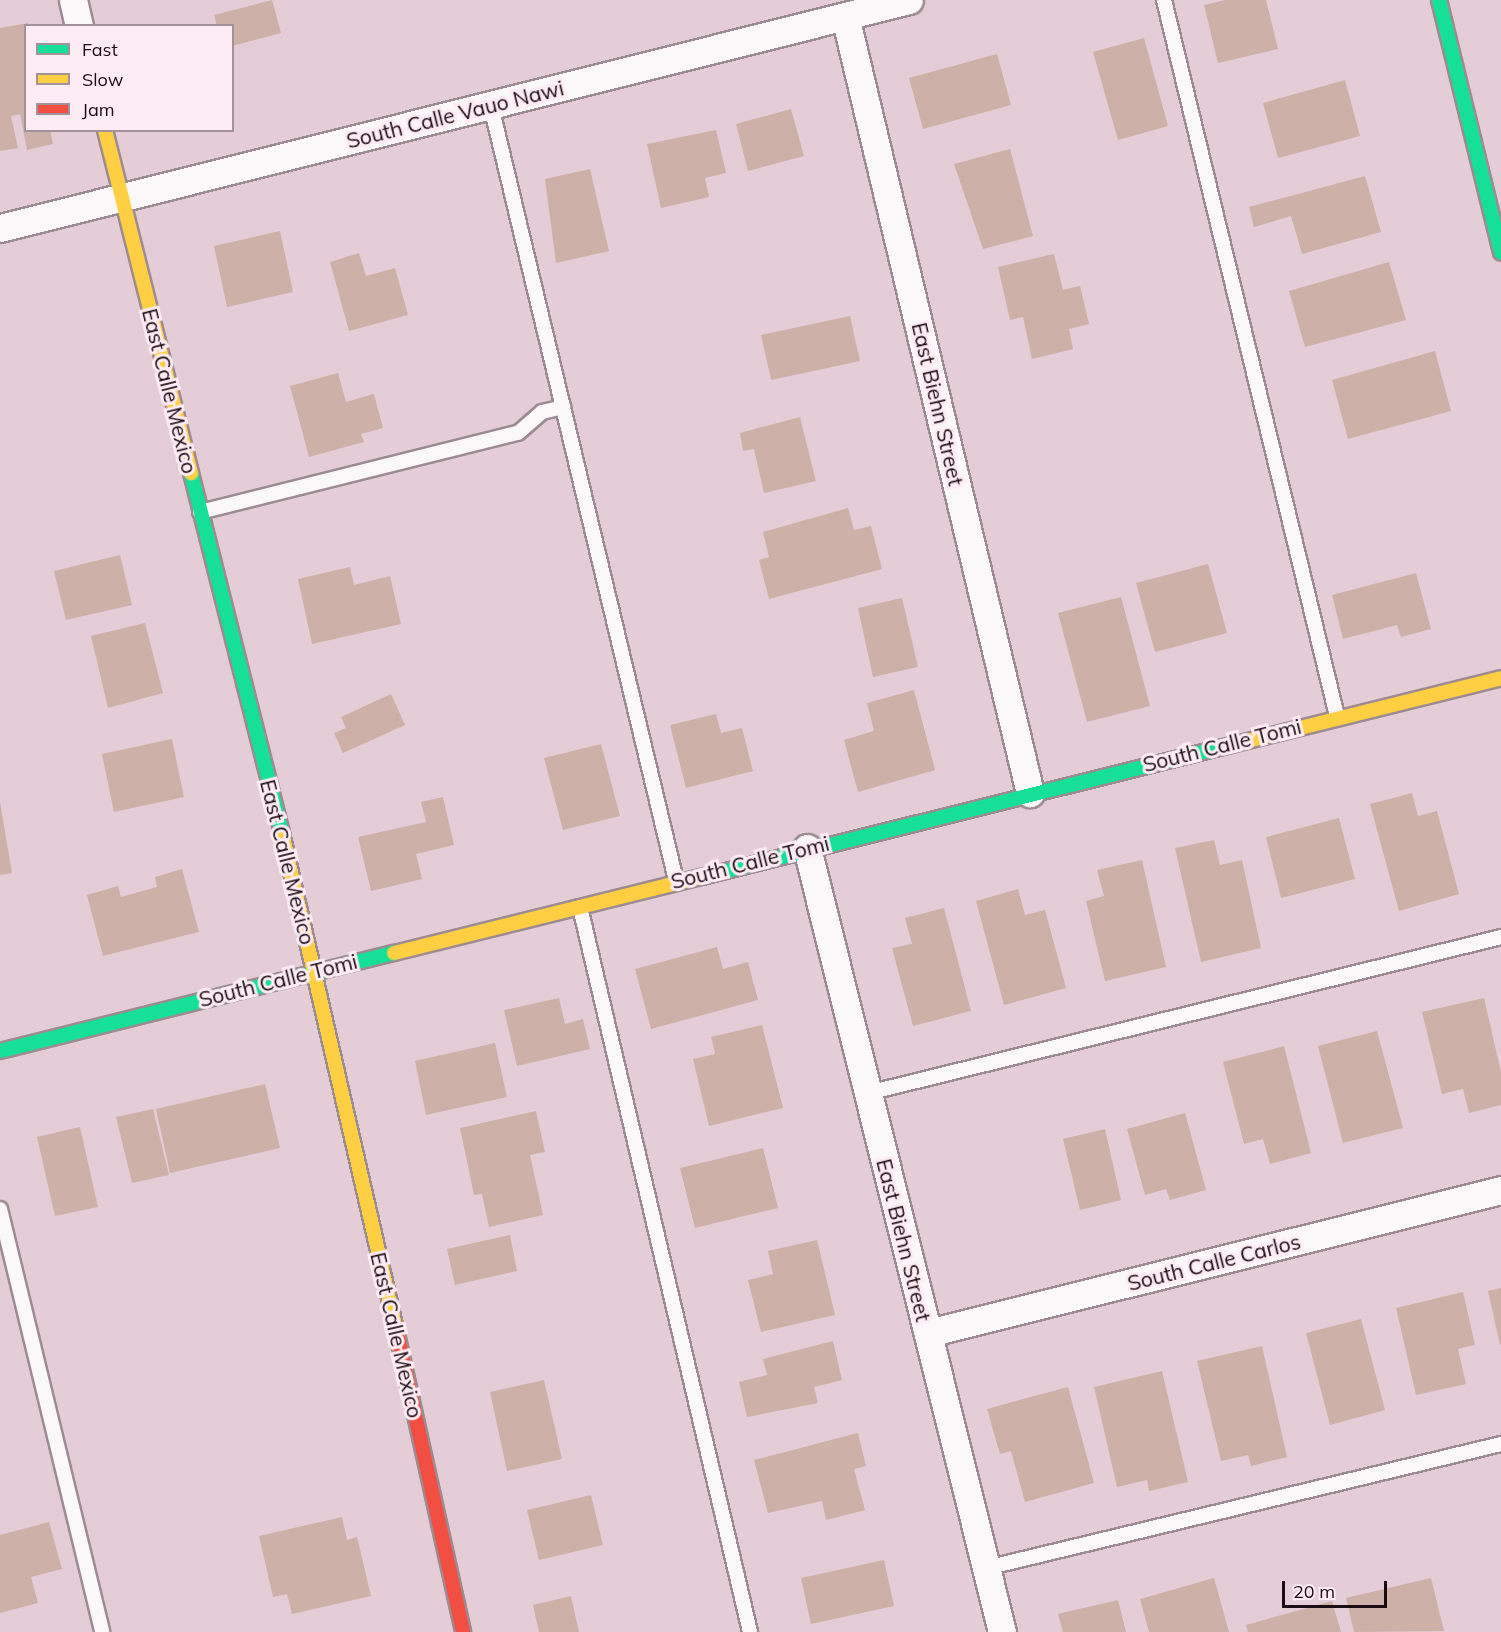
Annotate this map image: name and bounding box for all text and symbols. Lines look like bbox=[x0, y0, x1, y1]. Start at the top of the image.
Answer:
legend bbox=[24, 24, 234, 132]
text: Fast bbox=[82, 38, 118, 61]
text: Slow bbox=[82, 68, 123, 91]
street label: South Calle Vauo Nawi bbox=[344, 75, 566, 153]
text: Jam bbox=[82, 98, 115, 121]
street label: East Calle Mexico bbox=[137, 306, 203, 476]
street label: East Biehn Street bbox=[907, 320, 969, 488]
street label: South Calle Tomi bbox=[1140, 713, 1304, 777]
street label: East Calle Mexico bbox=[255, 777, 321, 947]
street label: South Calle Tomi bbox=[668, 830, 832, 894]
street label: South Calle Tomi bbox=[196, 948, 360, 1012]
street label: East Biehn Street bbox=[872, 1156, 936, 1324]
street label: South Calle Carlos bbox=[1125, 1228, 1303, 1296]
street label: East Calle Mexico bbox=[366, 1250, 428, 1420]
scale bar bbox=[1285, 1569, 1390, 1607]
text: 20 m bbox=[1293, 1580, 1335, 1603]

